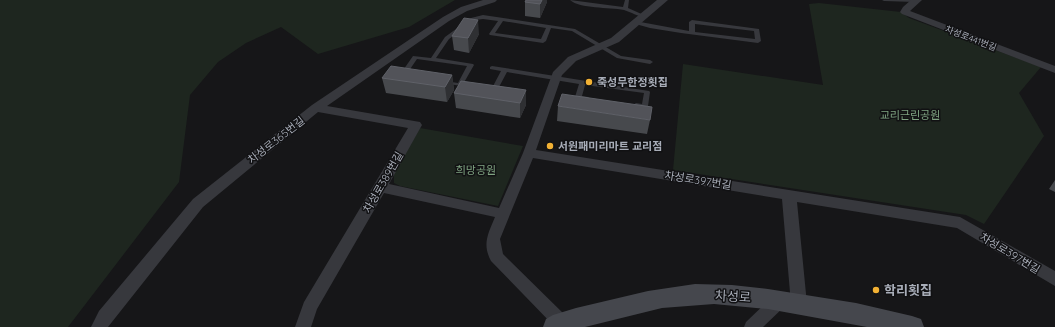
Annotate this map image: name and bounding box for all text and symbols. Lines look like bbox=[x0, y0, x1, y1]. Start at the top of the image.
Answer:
street label: 차성로441번길 bbox=[944, 23, 998, 53]
place label: 죽성무한정횟집 bbox=[597, 75, 668, 89]
marker: 죽성무한정횟집 bbox=[584, 77, 594, 87]
park label: 교리근린공원 bbox=[880, 108, 940, 122]
street label: 차성로365번길 bbox=[245, 113, 307, 167]
place label: 서원패미리마트 교리점 bbox=[558, 139, 662, 153]
marker: 서원패미리마트 교리점 bbox=[545, 141, 555, 151]
street label: 차성로389번길 bbox=[360, 149, 406, 215]
park label: 희망공원 bbox=[456, 163, 496, 177]
street label: 차성로397번길 bbox=[663, 168, 733, 192]
street label: 차성로397번길 bbox=[977, 230, 1043, 276]
place label: 학리횟집 bbox=[884, 282, 932, 298]
marker: 학리횟집 bbox=[871, 285, 881, 295]
street label: 차성로 bbox=[715, 287, 751, 305]

